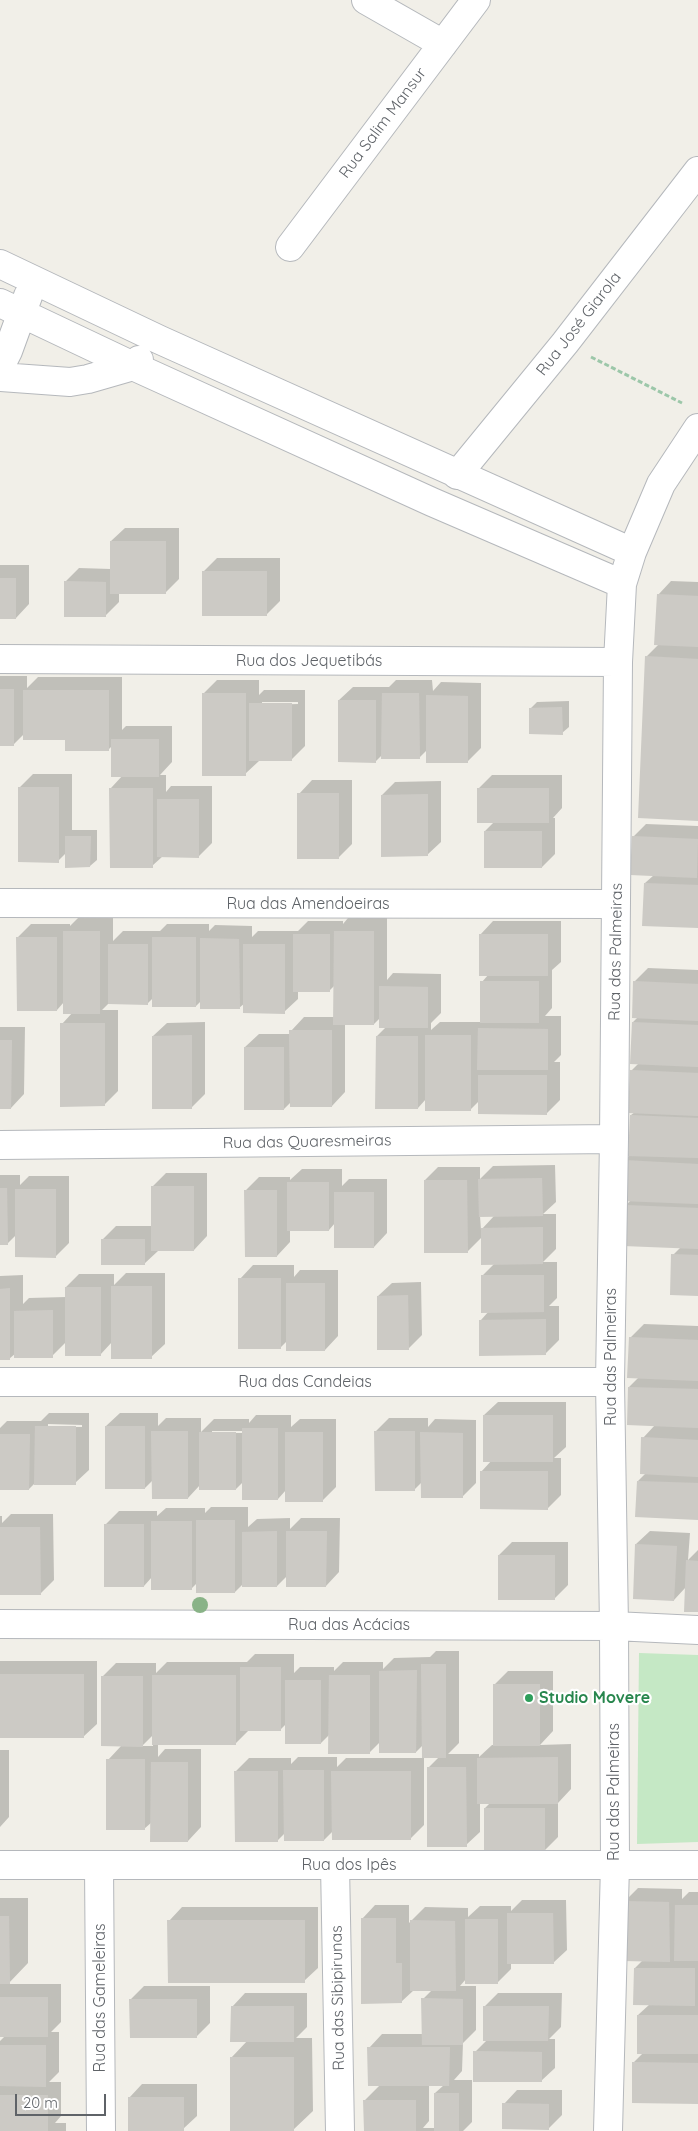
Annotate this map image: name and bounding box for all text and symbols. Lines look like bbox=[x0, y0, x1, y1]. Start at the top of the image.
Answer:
street label: Rua Salim Mansur bbox=[335, 64, 431, 182]
street label: Rua José Giarola bbox=[532, 268, 626, 380]
street label: Rua dos Jequetibás bbox=[236, 651, 382, 671]
street label: Rua das Palmeiras bbox=[605, 883, 627, 1021]
street label: Rua das Amendoeiras bbox=[226, 894, 390, 914]
street label: Rua das Quaresmeiras bbox=[222, 1131, 392, 1153]
street label: Rua das Palmeiras bbox=[601, 1288, 621, 1426]
street label: Rua das Candeias bbox=[238, 1372, 372, 1392]
street label: Rua das Acácias bbox=[288, 1615, 410, 1635]
place label: Studio Movere bbox=[539, 1688, 650, 1708]
marker: Studio Movere bbox=[523, 1692, 535, 1704]
street label: Rua das Palmeiras bbox=[604, 1723, 624, 1861]
street label: Rua dos Ipês bbox=[301, 1855, 397, 1875]
street label: Rua das Gameleiras bbox=[90, 1924, 110, 2072]
street label: Rua das Sibipirunas bbox=[327, 1925, 349, 2071]
scale bar bbox=[18, 2084, 109, 2116]
text: 20 m bbox=[23, 2093, 58, 2112]

